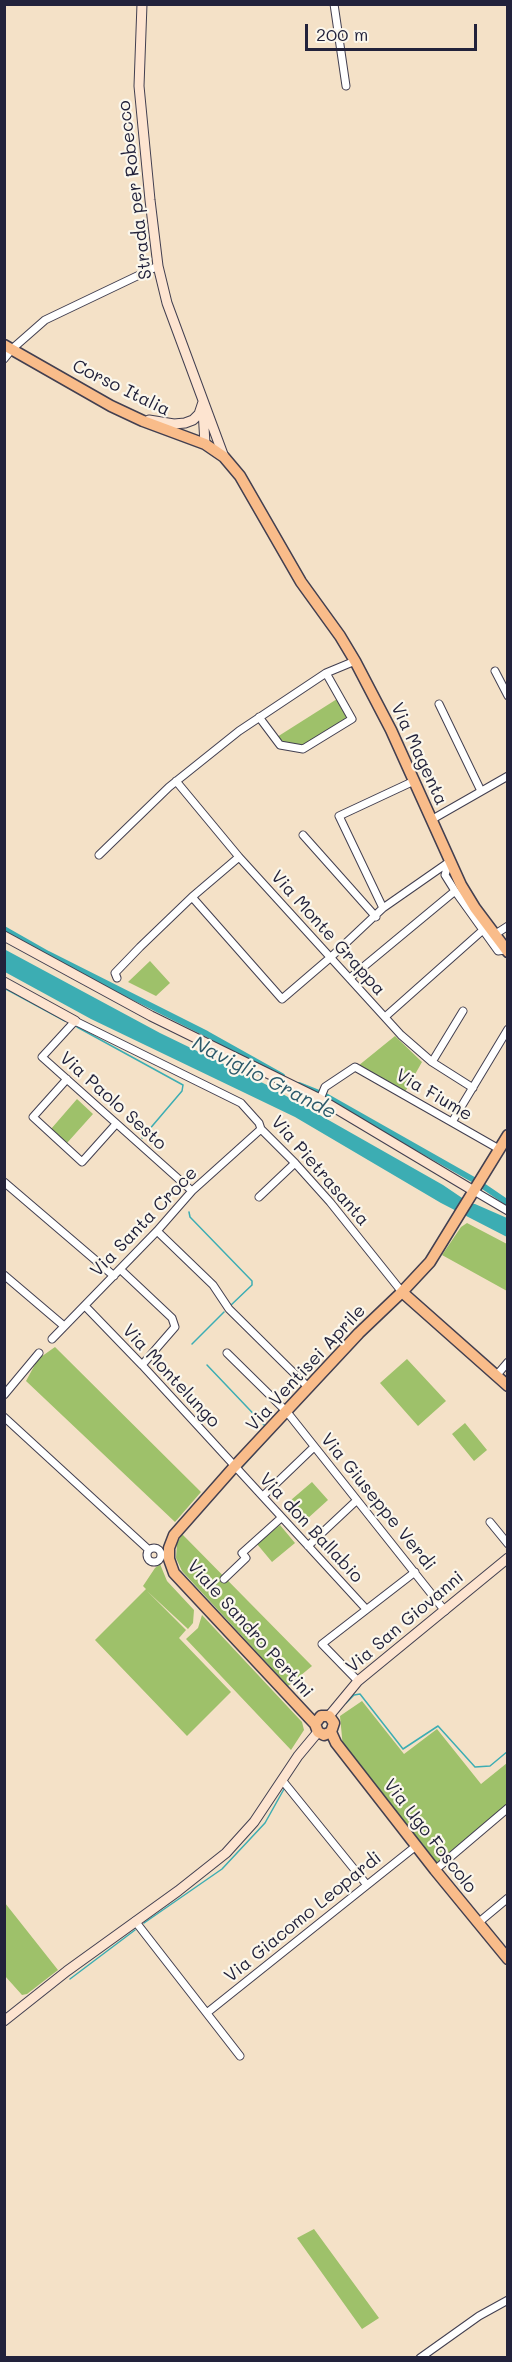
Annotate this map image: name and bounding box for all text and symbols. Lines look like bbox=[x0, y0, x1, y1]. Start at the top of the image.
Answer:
scale bar bbox=[308, 12, 480, 50]
text: 200 m bbox=[316, 22, 368, 46]
street label: Strada per Robecco bbox=[113, 99, 157, 281]
street label: Corso Italia bbox=[69, 355, 173, 421]
street label: Via Magenta bbox=[386, 699, 452, 809]
street label: Via Monte Grappa bbox=[266, 866, 390, 1000]
water label: Naviglio Grande bbox=[188, 1031, 340, 1125]
street label: Via Paolo Sesto bbox=[55, 1047, 171, 1155]
street label: Via Fiume bbox=[392, 1064, 476, 1126]
street label: Via Pietrasanta bbox=[266, 1111, 374, 1231]
street label: Via Santa Croce bbox=[86, 1163, 202, 1281]
street label: Via Ventisei Aprile bbox=[242, 1300, 370, 1436]
street label: Via Montelungo bbox=[118, 1320, 224, 1432]
street label: Via Giuseppe Verdi bbox=[316, 1429, 440, 1575]
street label: Via don Ballabio bbox=[255, 1469, 367, 1587]
street label: Viale Sandro Pertini bbox=[182, 1556, 318, 1702]
street label: Via San Giovanni bbox=[342, 1567, 468, 1677]
street label: Via Ugo Foscolo bbox=[379, 1775, 481, 1897]
street label: Via Giacomo Leopardi bbox=[220, 1847, 386, 1987]

